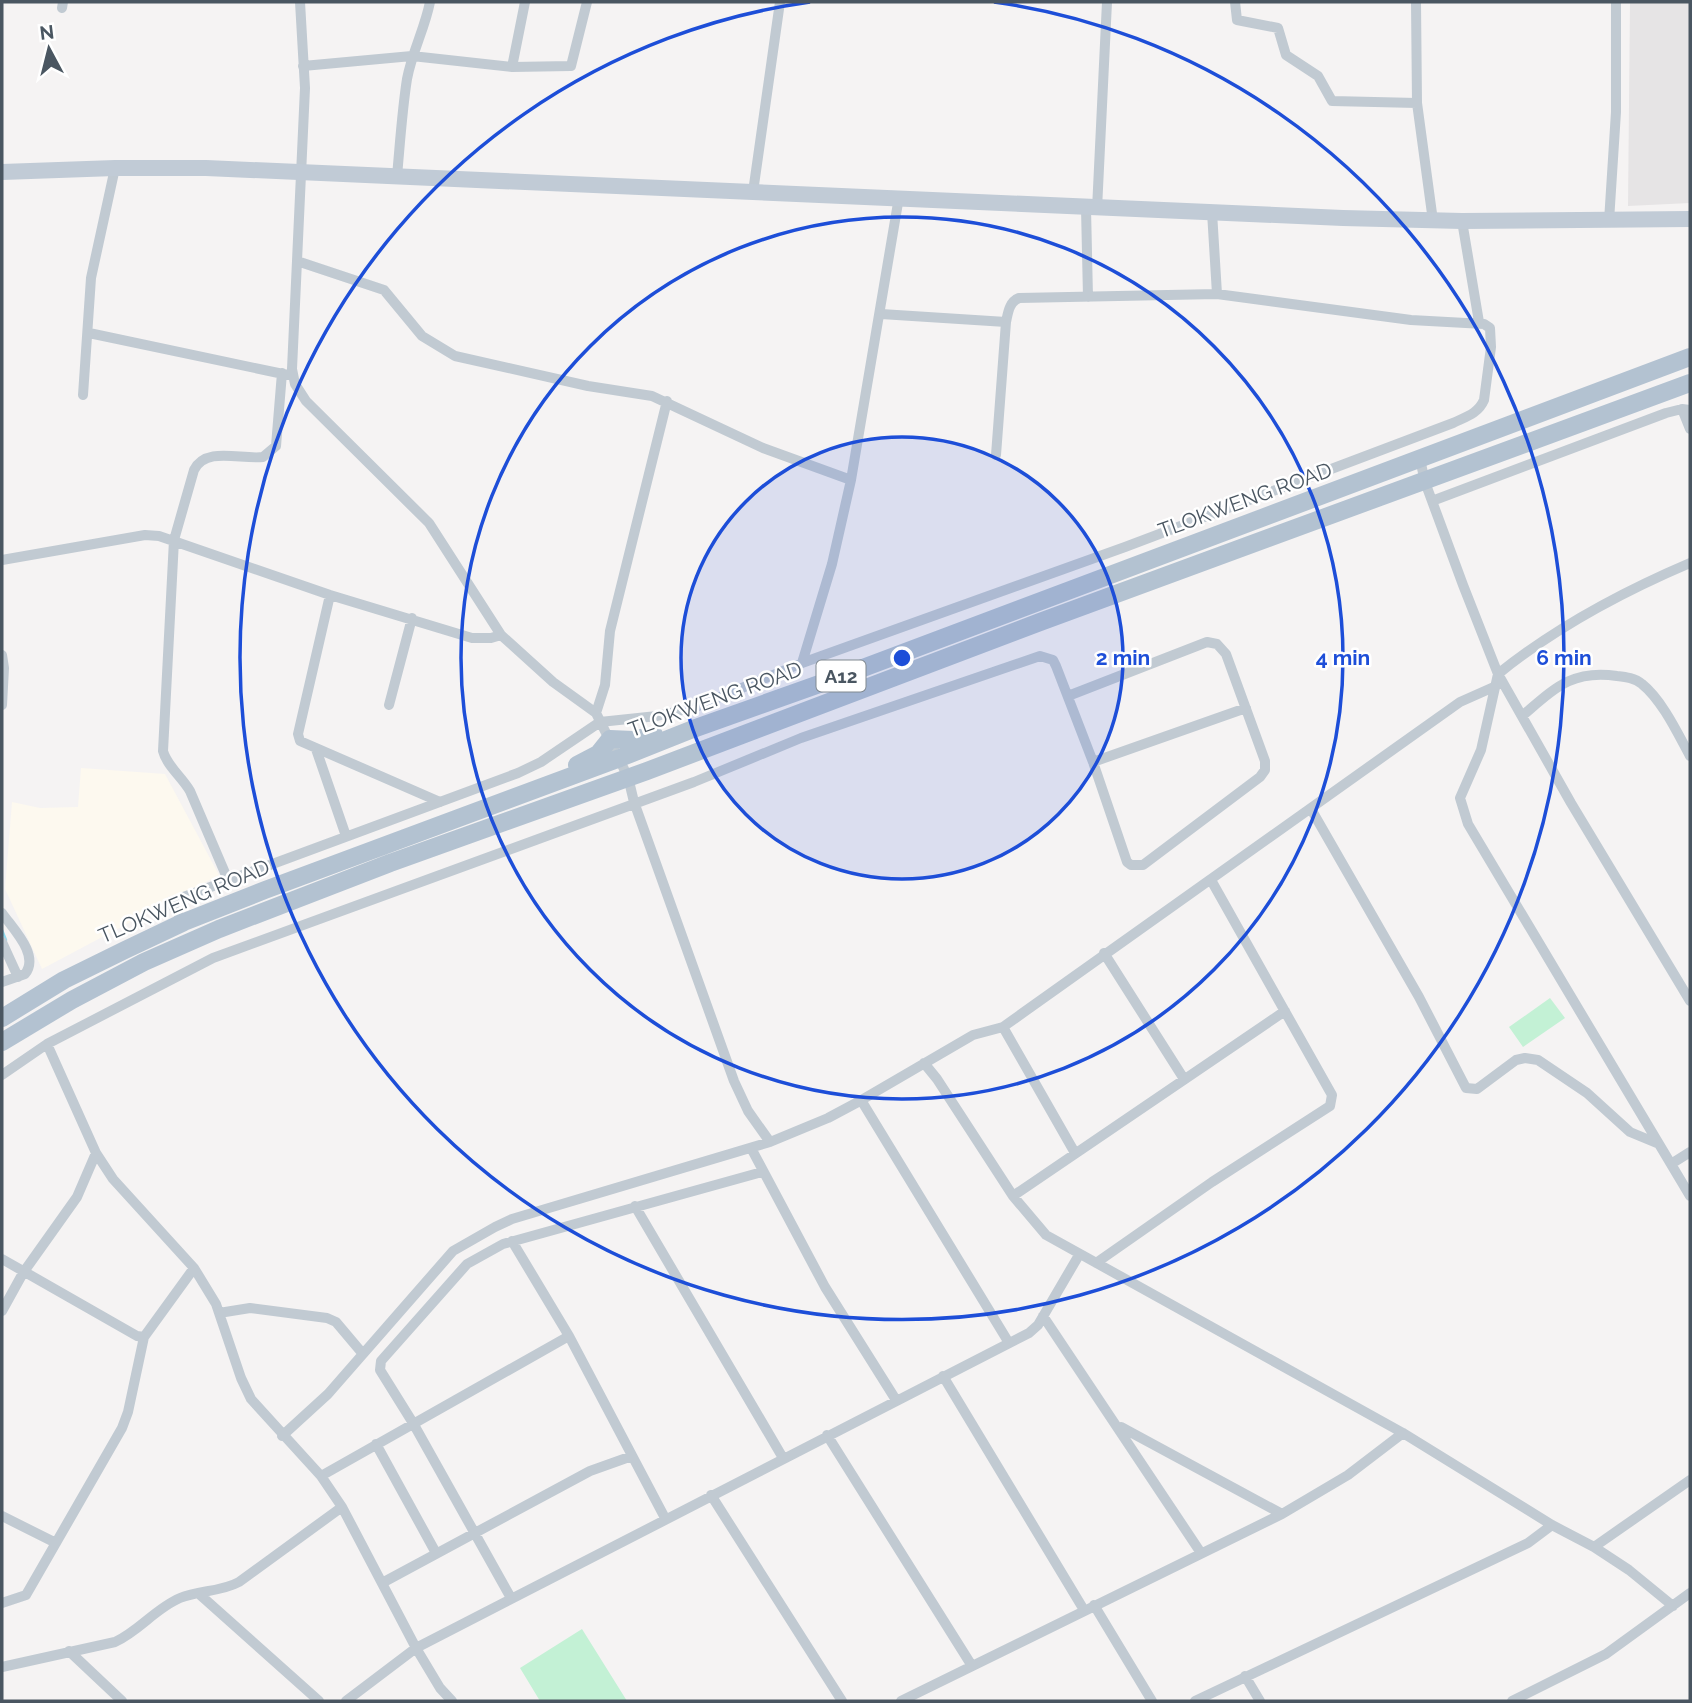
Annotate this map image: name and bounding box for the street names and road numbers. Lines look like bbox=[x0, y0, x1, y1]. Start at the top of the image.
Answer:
street label: TLOKWENG ROAD bbox=[1155, 457, 1335, 543]
street label: TLOKWENG ROAD bbox=[625, 656, 805, 742]
road number: A12 bbox=[816, 660, 866, 692]
street label: TLOKWENG ROAD bbox=[95, 854, 273, 948]

